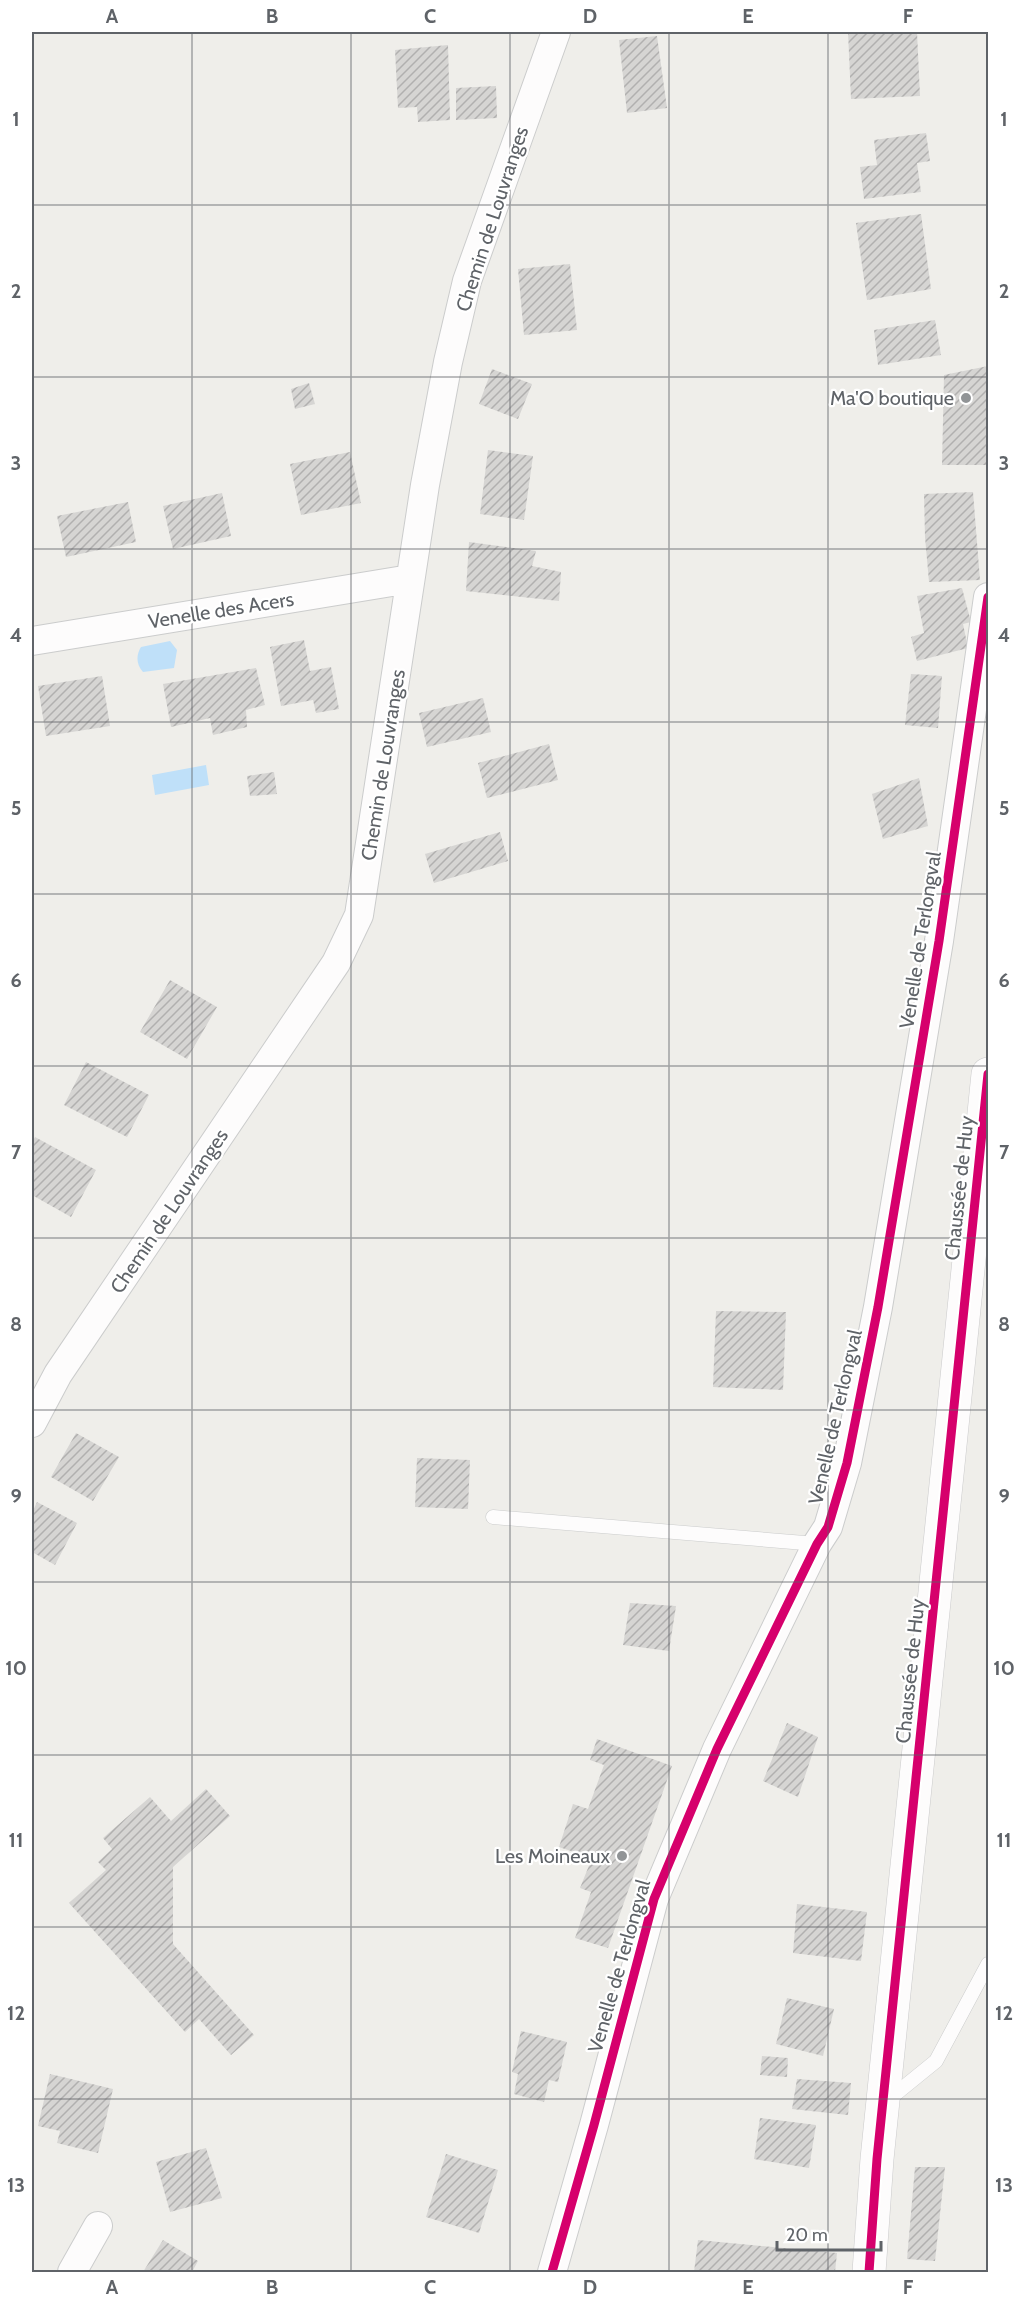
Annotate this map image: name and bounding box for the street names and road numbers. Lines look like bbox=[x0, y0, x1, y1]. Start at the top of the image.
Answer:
street label: Chemin de Louvranges bbox=[451, 123, 533, 315]
street label: Venelle des Acers bbox=[147, 587, 295, 633]
street label: Chemin de Louvranges bbox=[356, 668, 410, 862]
street label: Venelle de Terlongval bbox=[894, 849, 946, 1030]
street label: Chaussée de Huy bbox=[939, 1115, 979, 1261]
street label: Chemin de Louvranges bbox=[105, 1124, 233, 1298]
street label: Venelle de Terlongval bbox=[803, 1327, 867, 1507]
street label: Chaussée de Huy bbox=[890, 1598, 930, 1744]
street label: Venelle de Terlongval bbox=[583, 1876, 655, 2055]

